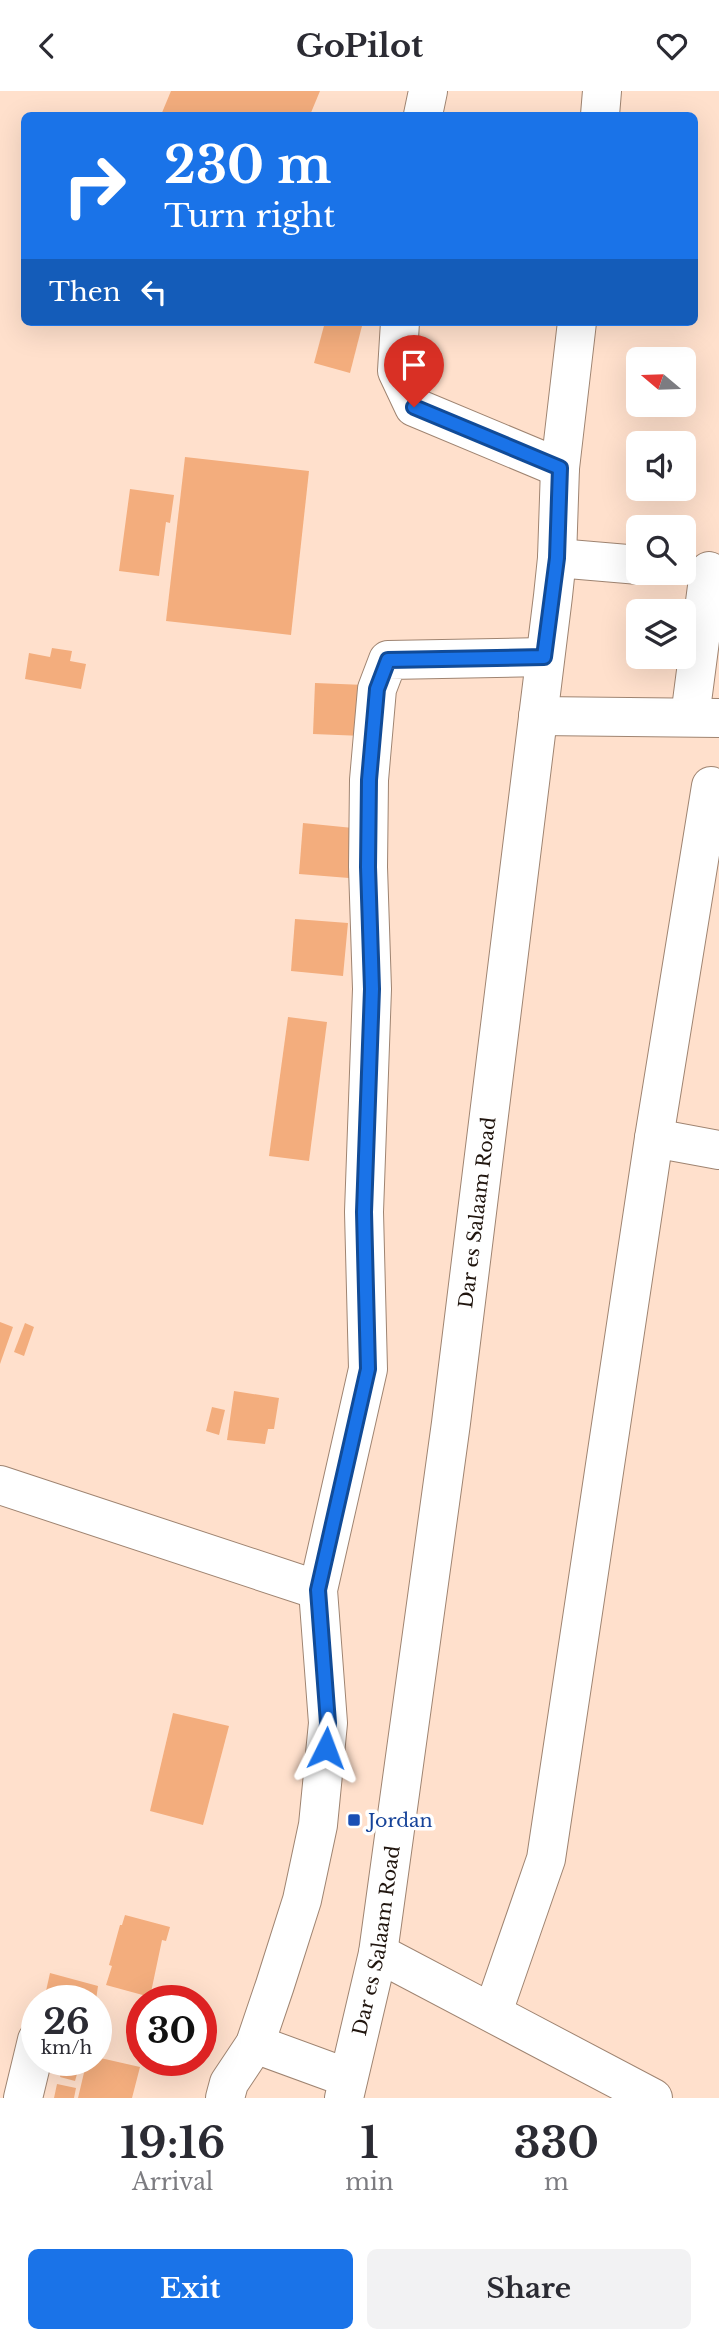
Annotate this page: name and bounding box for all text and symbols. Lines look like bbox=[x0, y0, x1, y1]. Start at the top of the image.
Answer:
text: GoPilot bbox=[296, 26, 423, 66]
icon: back bbox=[28, 27, 66, 65]
icon: heart bbox=[653, 27, 691, 65]
text: 230 m bbox=[164, 135, 331, 196]
icon: right bbox=[49, 140, 140, 231]
text: Turn right bbox=[164, 196, 335, 236]
icon: left bbox=[135, 273, 173, 311]
text: Then bbox=[49, 276, 121, 308]
pin bbox=[384, 335, 444, 407]
icon: arrive bbox=[395, 346, 433, 384]
north arrow bbox=[626, 347, 696, 417]
map controls bbox=[626, 347, 696, 669]
button: sound bbox=[626, 431, 696, 501]
button: search bbox=[626, 515, 696, 585]
button: layers bbox=[626, 599, 696, 669]
street label: Dar es Salaam Road bbox=[454, 1115, 501, 1310]
position arrow bbox=[289, 1711, 363, 1785]
place label: Jordan bbox=[365, 1809, 433, 1832]
marker: Jordan bbox=[346, 1812, 362, 1828]
street label: Dar es Salaam Road bbox=[348, 1844, 405, 2038]
speed limit sign: 30 bbox=[126, 1985, 217, 2076]
text: 26 bbox=[43, 2000, 90, 2043]
text: km/h bbox=[41, 2037, 92, 2059]
text: 19:16 bbox=[120, 2117, 225, 2169]
text: 1 bbox=[360, 2117, 379, 2169]
text: 330 bbox=[514, 2117, 599, 2169]
text: Arrival bbox=[132, 2168, 213, 2196]
text: min bbox=[345, 2168, 394, 2196]
text: m bbox=[544, 2168, 569, 2196]
button: Exit bbox=[28, 2249, 353, 2329]
button: Share bbox=[367, 2249, 691, 2329]

